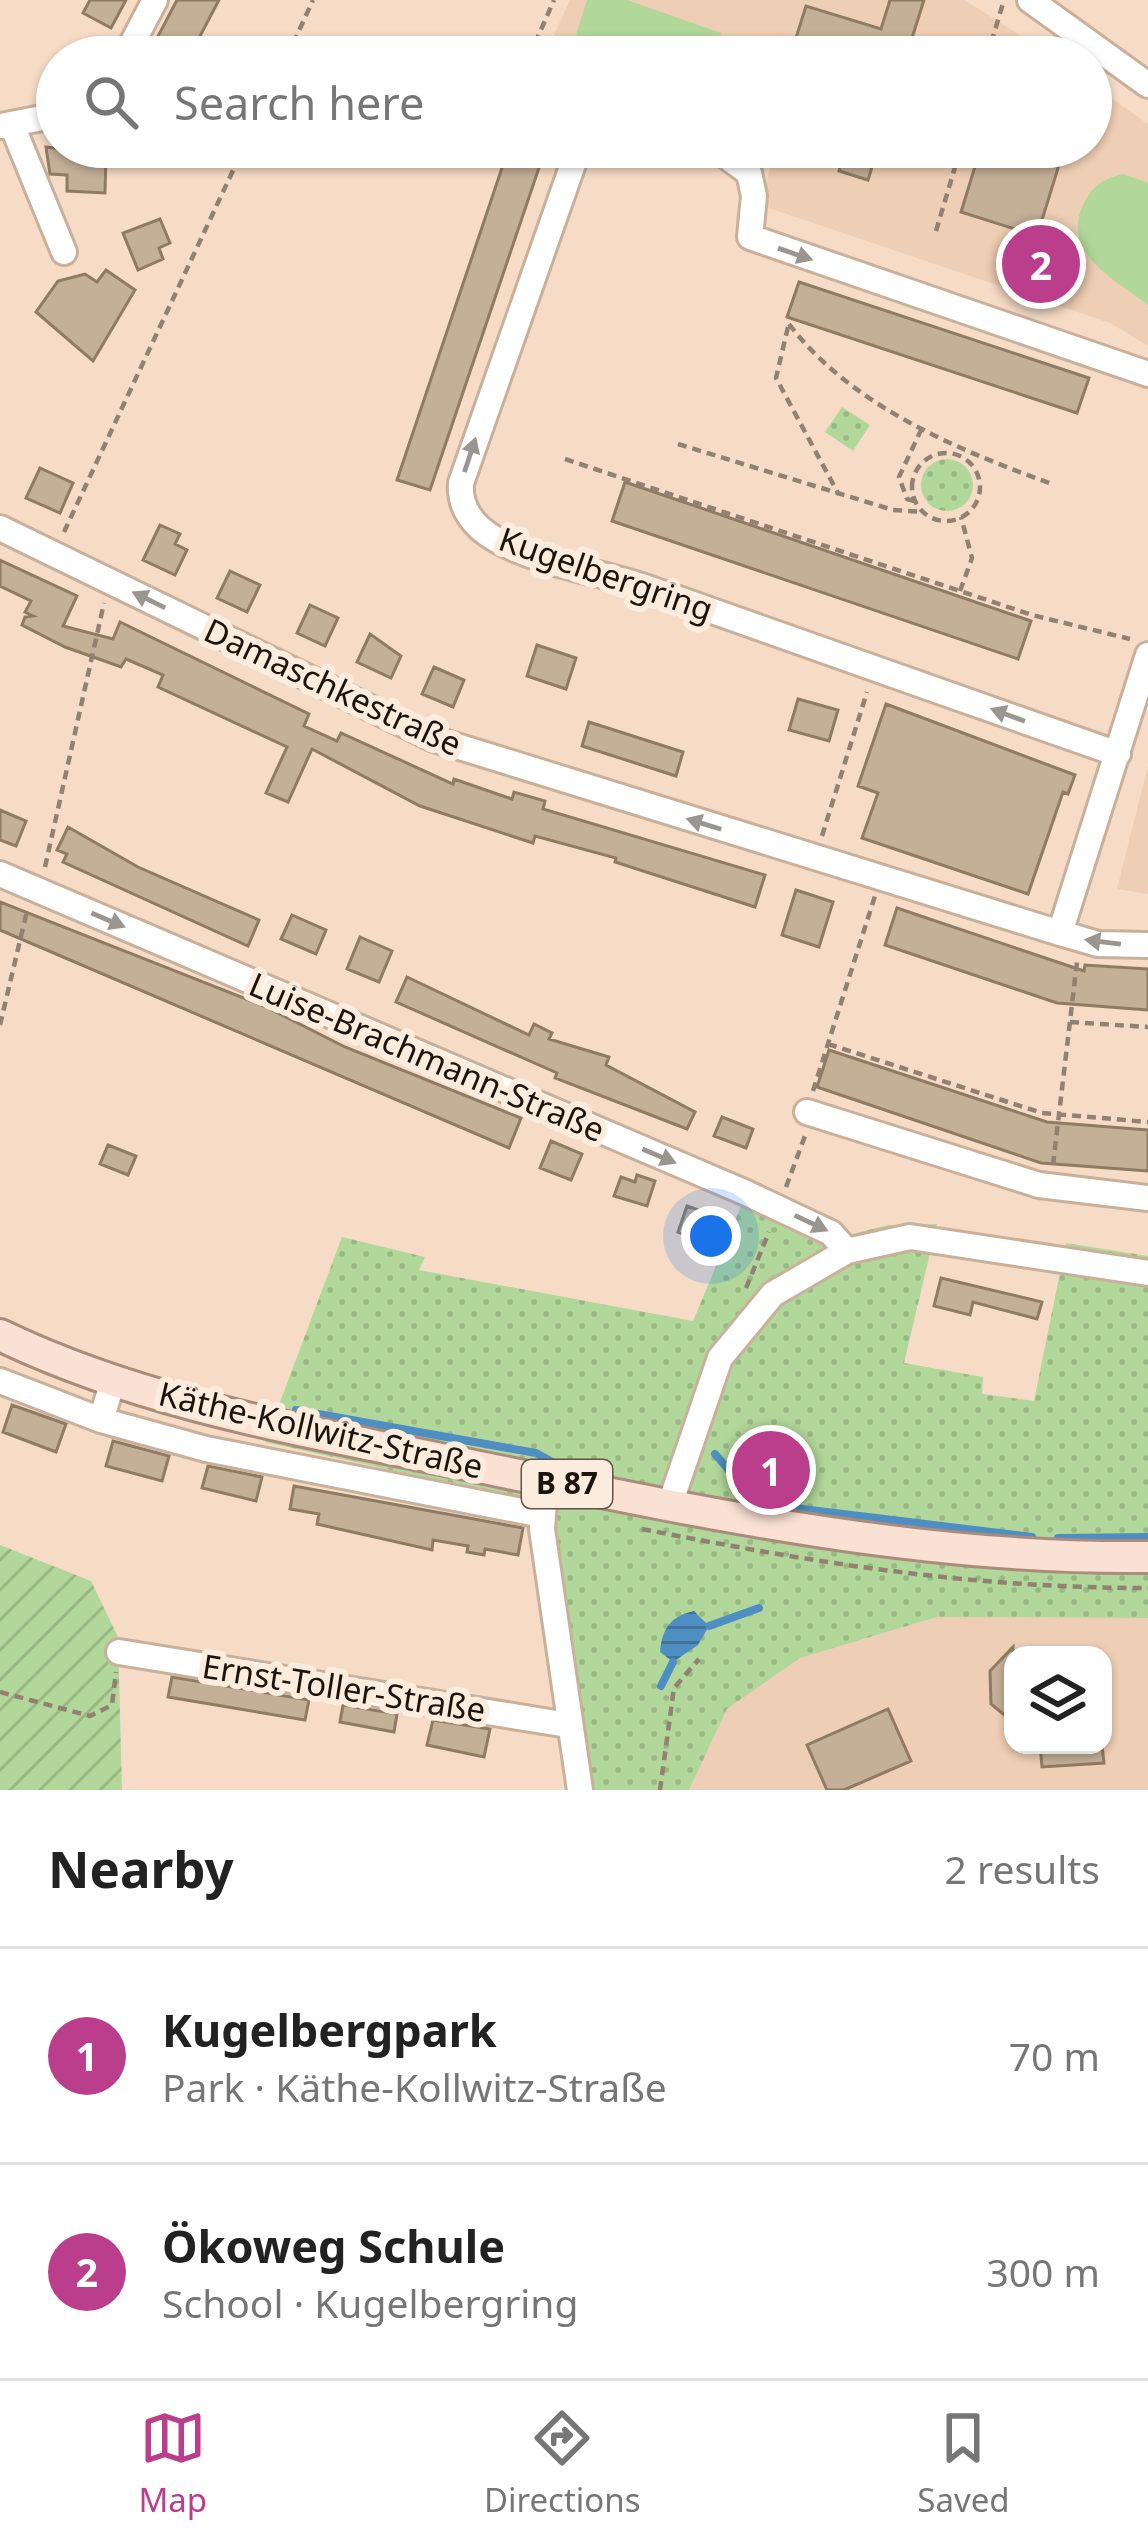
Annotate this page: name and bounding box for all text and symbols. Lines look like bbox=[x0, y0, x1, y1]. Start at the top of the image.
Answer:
search box bbox=[36, 36, 1112, 168]
icon: search bbox=[78, 69, 144, 135]
text: Search here bbox=[174, 72, 424, 133]
pin: 2 bbox=[1002, 219, 1080, 309]
one-way arrow bbox=[777, 245, 814, 264]
one-way arrow bbox=[462, 436, 481, 473]
street label: Kugelbergring bbox=[493, 516, 719, 631]
one-way arrow bbox=[131, 590, 166, 610]
street label: Damaschkestraße bbox=[197, 607, 469, 766]
one-way arrow bbox=[989, 704, 1025, 723]
one-way arrow bbox=[685, 813, 722, 832]
one-way arrow bbox=[90, 911, 126, 930]
one-way arrow bbox=[1084, 933, 1122, 952]
street label: Luise-Brachmann-Straße bbox=[243, 961, 612, 1152]
one-way arrow bbox=[641, 1147, 677, 1166]
your location bbox=[681, 1206, 741, 1266]
one-way arrow bbox=[794, 1214, 829, 1234]
street label: Käthe-Kollwitz-Straße bbox=[155, 1370, 488, 1489]
pin: 1 bbox=[732, 1425, 810, 1515]
road number: B 87 bbox=[522, 1460, 612, 1508]
street label: Ernst-Toller-Straße bbox=[199, 1643, 489, 1732]
map controls bbox=[1004, 1646, 1112, 1754]
button: layers bbox=[1004, 1646, 1112, 1754]
text: Nearby bbox=[48, 1833, 234, 1903]
text: 2 results bbox=[945, 1842, 1100, 1895]
text: Kugelbergpark bbox=[162, 1999, 497, 2060]
text: 1 bbox=[76, 2029, 98, 2082]
text: 70 m bbox=[1009, 2029, 1100, 2082]
text: Park · Käthe-Kollwitz-Straße bbox=[162, 2060, 667, 2113]
text: Ökoweg Schule bbox=[162, 2215, 505, 2276]
text: 2 bbox=[76, 2245, 98, 2298]
text: 300 m bbox=[986, 2245, 1100, 2298]
text: School · Kugelbergring bbox=[162, 2276, 578, 2329]
tab: Map bbox=[138, 2405, 207, 2522]
tab: Directions bbox=[484, 2405, 641, 2522]
tab: Saved bbox=[917, 2405, 1010, 2522]

